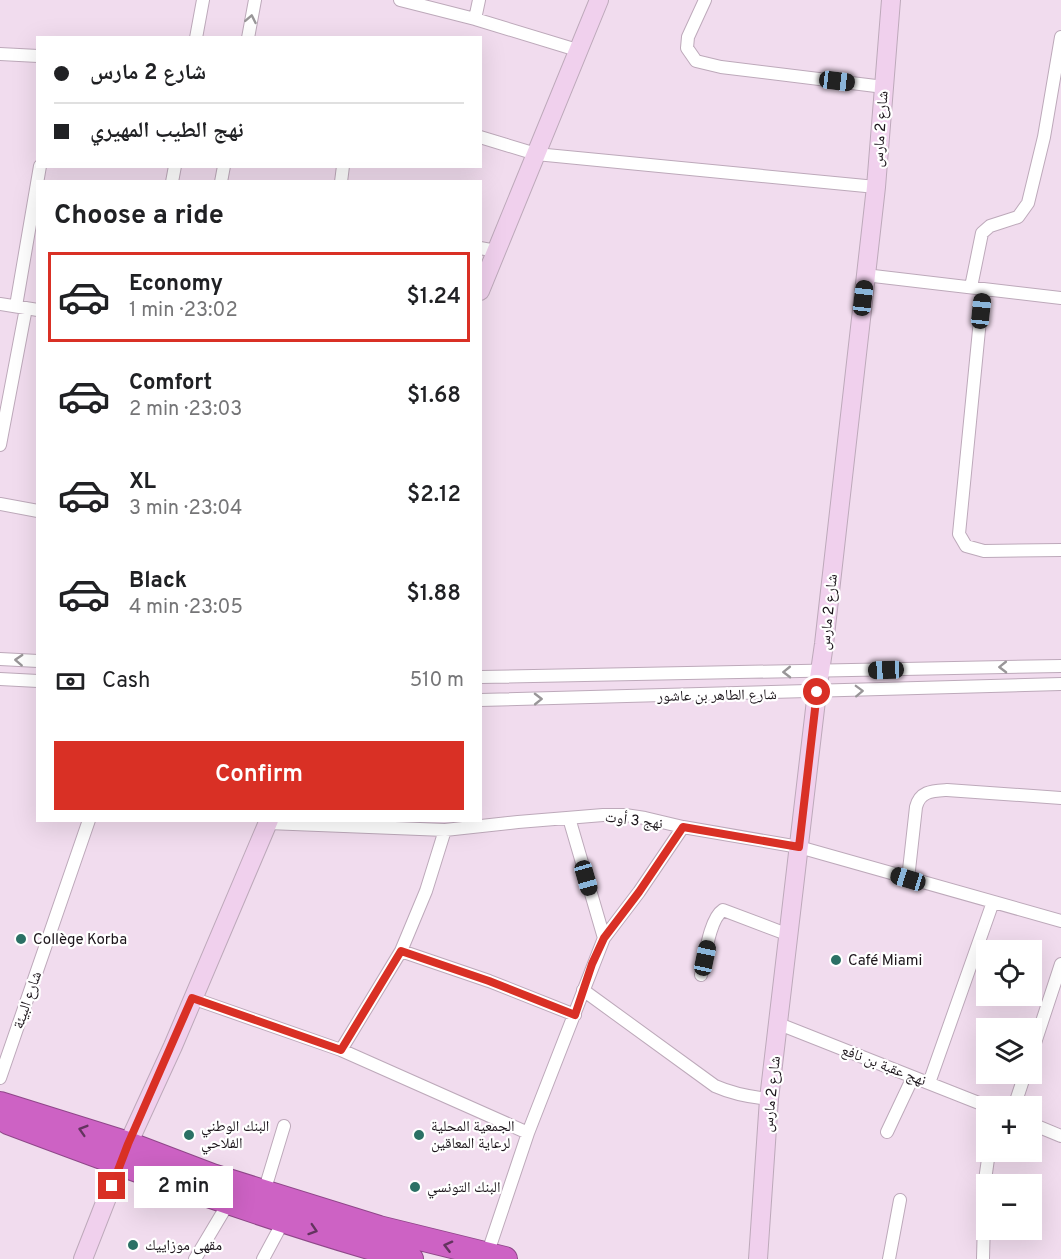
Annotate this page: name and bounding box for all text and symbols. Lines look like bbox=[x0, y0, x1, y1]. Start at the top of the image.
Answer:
one-way arrow bbox=[244, 14, 257, 24]
text: شارع 2 مارس bbox=[90, 60, 206, 87]
car bbox=[818, 70, 856, 92]
street label: شارع 2 مارس bbox=[869, 90, 894, 168]
text: نهج الطيب المهيري bbox=[90, 118, 244, 145]
text: Choose a ride bbox=[54, 199, 224, 233]
icon: car bbox=[57, 270, 111, 324]
text: Economy bbox=[129, 271, 223, 298]
car bbox=[852, 279, 874, 317]
text: $1.24 bbox=[407, 284, 461, 311]
car bbox=[970, 292, 992, 330]
text: 1 min · 23:02 bbox=[129, 298, 238, 324]
icon: car bbox=[57, 369, 111, 423]
text: Comfort bbox=[129, 370, 212, 397]
text: $1.68 bbox=[407, 383, 461, 410]
text: 2 min · 23:03 bbox=[129, 397, 242, 423]
icon: car bbox=[57, 468, 111, 522]
text: XL bbox=[129, 469, 156, 496]
text: $2.12 bbox=[407, 482, 461, 509]
text: 3 min · 23:04 bbox=[129, 496, 242, 522]
icon: car bbox=[57, 567, 111, 621]
text: Black bbox=[129, 568, 187, 595]
street label: شارع 2 مارس bbox=[816, 573, 843, 651]
text: $1.88 bbox=[407, 581, 461, 608]
text: 4 min · 23:05 bbox=[129, 595, 243, 621]
one-way arrow bbox=[14, 654, 23, 667]
car bbox=[868, 660, 904, 680]
one-way arrow bbox=[998, 661, 1007, 673]
icon: cash bbox=[54, 665, 87, 698]
one-way arrow bbox=[782, 666, 791, 678]
text: Cash bbox=[102, 668, 151, 695]
text: 510 m bbox=[410, 668, 464, 694]
route start bbox=[803, 678, 830, 705]
one-way arrow bbox=[855, 684, 864, 697]
street label: شارع الطاهر بن عاشور bbox=[656, 686, 777, 707]
one-way arrow bbox=[534, 693, 543, 705]
button: Confirm bbox=[54, 741, 464, 810]
street label: نهج 3 أوت bbox=[604, 808, 664, 834]
car bbox=[572, 858, 600, 898]
car bbox=[888, 865, 928, 893]
place label: Collège Korba bbox=[33, 931, 127, 950]
marker: Collège Korba bbox=[14, 932, 28, 946]
car bbox=[692, 939, 718, 977]
map controls bbox=[976, 940, 1042, 1240]
button: locate bbox=[976, 940, 1042, 1006]
place label: Café Miami bbox=[848, 952, 922, 971]
marker: Café Miami bbox=[829, 953, 843, 967]
street label: شارع البيئة bbox=[10, 969, 47, 1032]
button: layers bbox=[976, 1018, 1042, 1084]
street label: نهج عقبة بن نافع bbox=[838, 1042, 929, 1091]
street label: شارع 2 مارس bbox=[759, 1055, 786, 1133]
button: + bbox=[976, 1096, 1042, 1162]
place label: البنك الوطني الفلاحي bbox=[201, 1118, 269, 1155]
place label: الجمعية المحلية لرعاية المعاقين bbox=[431, 1118, 515, 1154]
one-way arrow bbox=[78, 1125, 89, 1137]
marker: البنك الوطني الفلاحي bbox=[182, 1128, 196, 1142]
marker: الجمعية المحلية لرعاية المعاقين bbox=[412, 1128, 426, 1142]
callout: 2 min bbox=[133, 1165, 232, 1207]
route end bbox=[98, 1172, 125, 1199]
text: 2 min bbox=[158, 1174, 209, 1200]
button: − bbox=[976, 1174, 1042, 1240]
place label: البنك التونسي bbox=[427, 1179, 501, 1199]
marker: البنك التونسي bbox=[408, 1180, 422, 1194]
one-way arrow bbox=[307, 1222, 318, 1235]
place label: مقهى موزاييك bbox=[145, 1237, 222, 1256]
marker: مقهى موزاييك bbox=[126, 1238, 140, 1252]
one-way arrow bbox=[444, 1240, 454, 1253]

